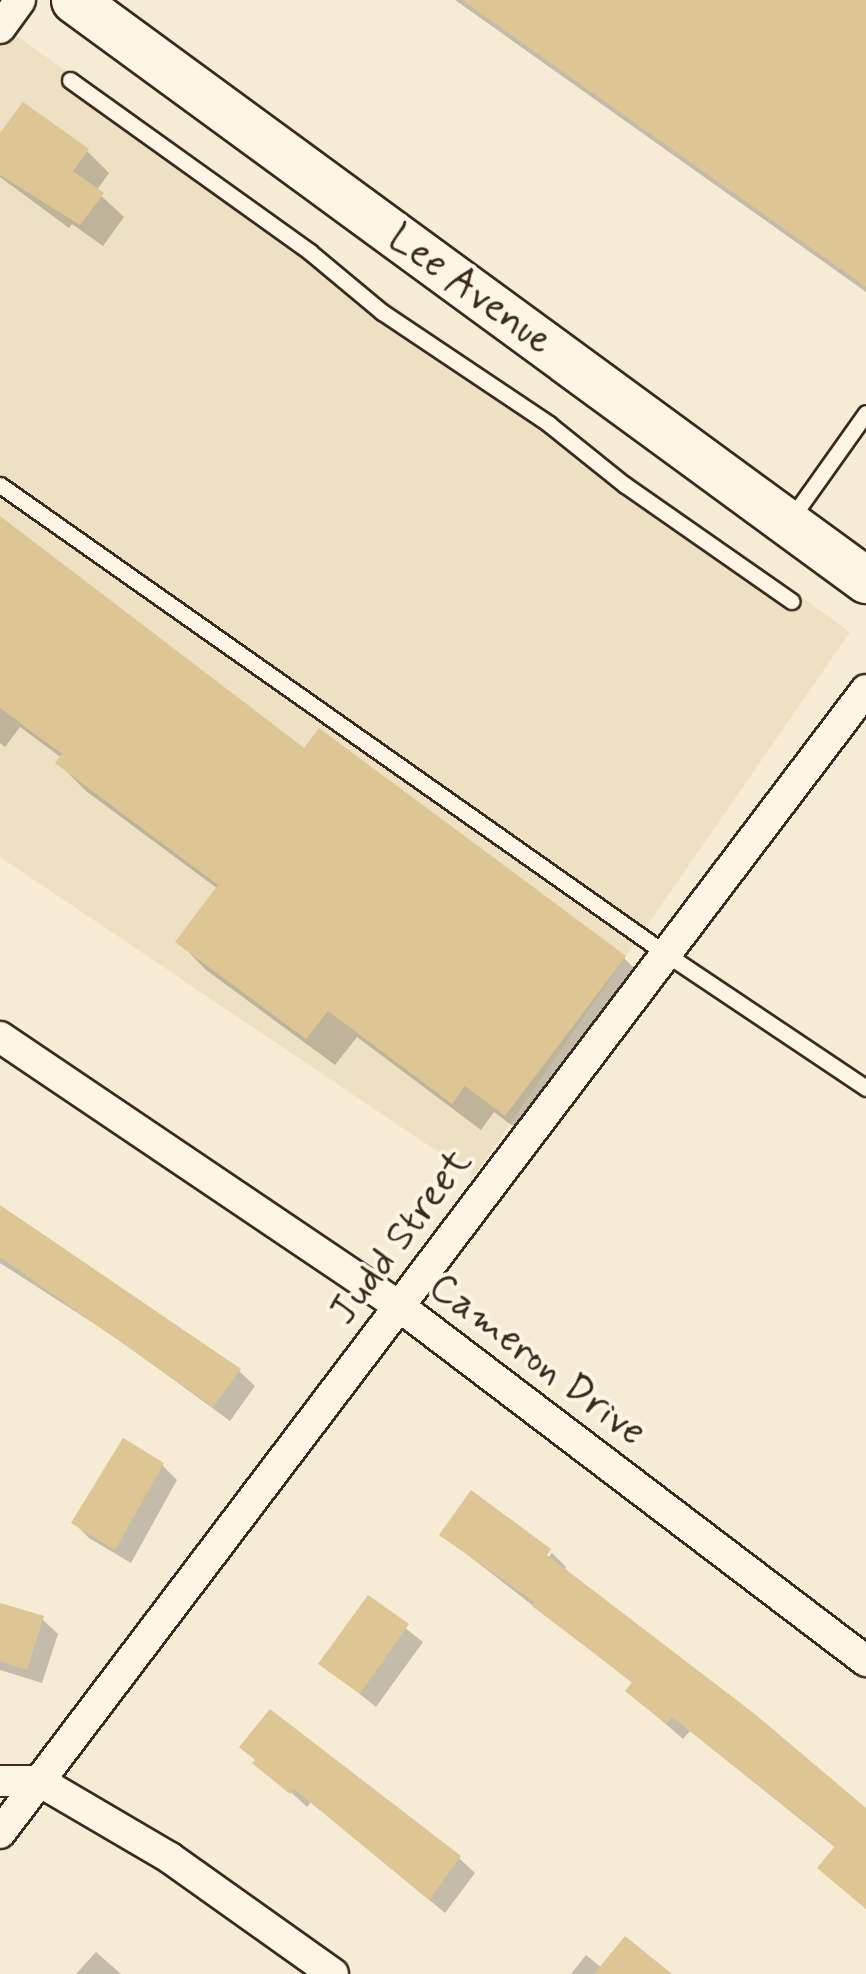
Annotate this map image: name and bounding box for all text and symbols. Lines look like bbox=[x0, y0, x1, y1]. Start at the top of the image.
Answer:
street label: Lee Avenue bbox=[376, 212, 564, 368]
street label: Judd Street bbox=[319, 1140, 483, 1334]
street label: Cameron Drive bbox=[420, 1264, 654, 1456]

